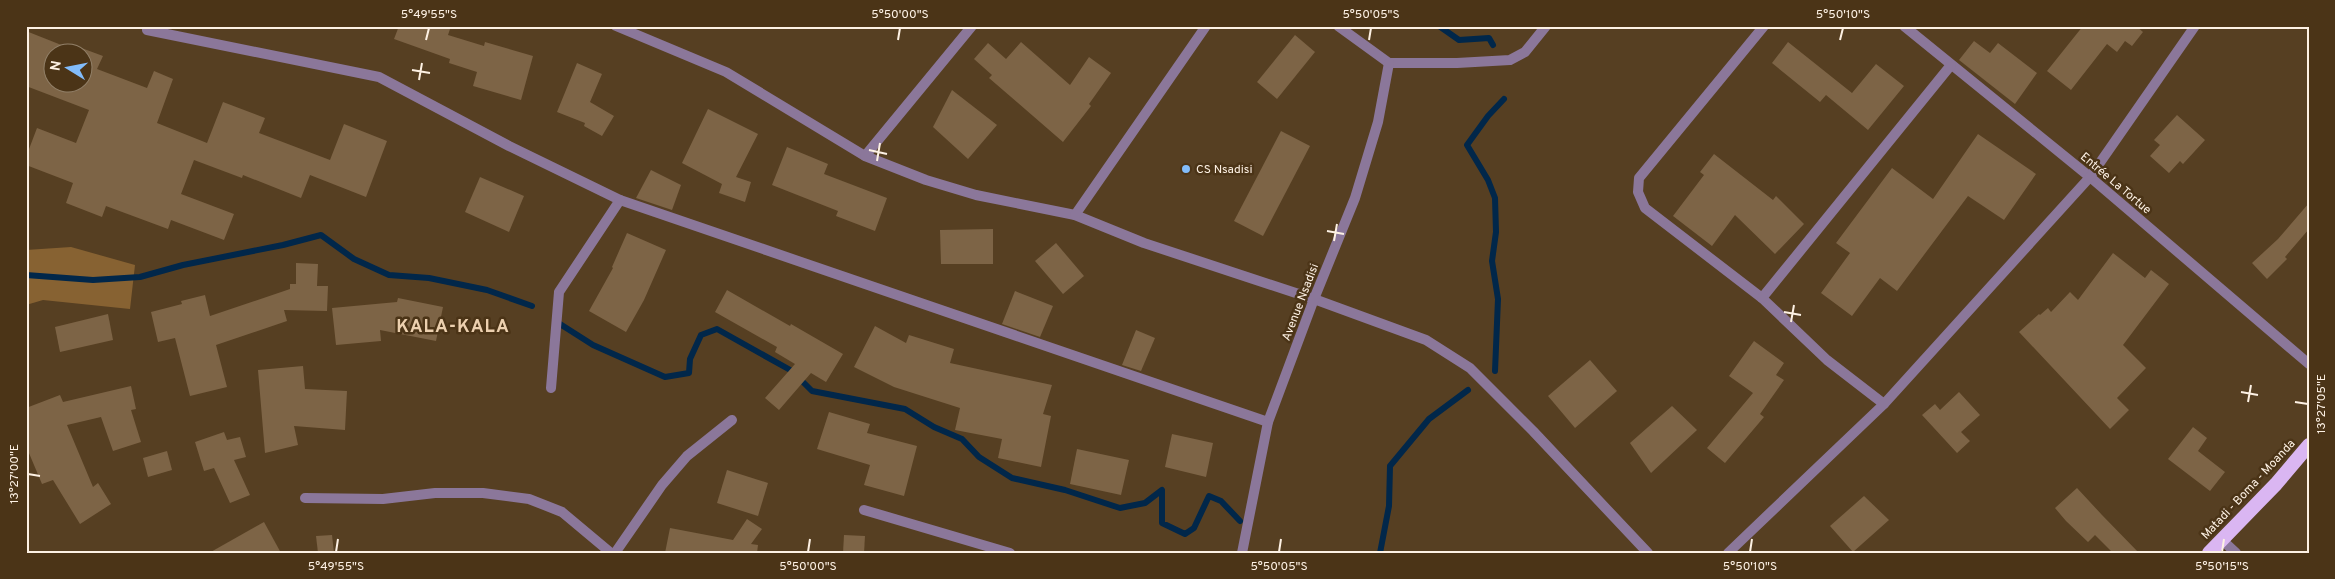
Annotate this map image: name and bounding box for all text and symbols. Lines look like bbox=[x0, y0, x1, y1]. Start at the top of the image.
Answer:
text: 5°49'55"S bbox=[401, 7, 457, 23]
text: 5°50'00"S bbox=[871, 7, 929, 23]
text: 5°50'05"S bbox=[1342, 7, 1400, 23]
text: 5°50'10"S bbox=[1816, 7, 1870, 23]
north arrow bbox=[42, 42, 92, 92]
text: N bbox=[47, 60, 66, 72]
street label: Entrée La Tortue bbox=[2077, 149, 2154, 218]
place label: CS Nsadisi bbox=[1196, 162, 1252, 178]
marker: CS Nsadisi bbox=[1180, 163, 1192, 175]
street label: Avenue Nsadisi bbox=[1279, 261, 1323, 343]
district label: KALA-KALA bbox=[396, 316, 510, 339]
text: 13°27'05"E bbox=[2314, 374, 2330, 434]
street label: Matadi - Boma - Moanda bbox=[2198, 436, 2299, 543]
text: 13°27'00"E bbox=[7, 444, 23, 504]
text: 5°49'55"S bbox=[308, 559, 364, 575]
text: 5°50'00"S bbox=[779, 559, 837, 575]
text: 5°50'05"S bbox=[1250, 559, 1308, 575]
text: 5°50'10"S bbox=[1723, 559, 1777, 575]
text: 5°50'15"S bbox=[2195, 559, 2249, 575]

